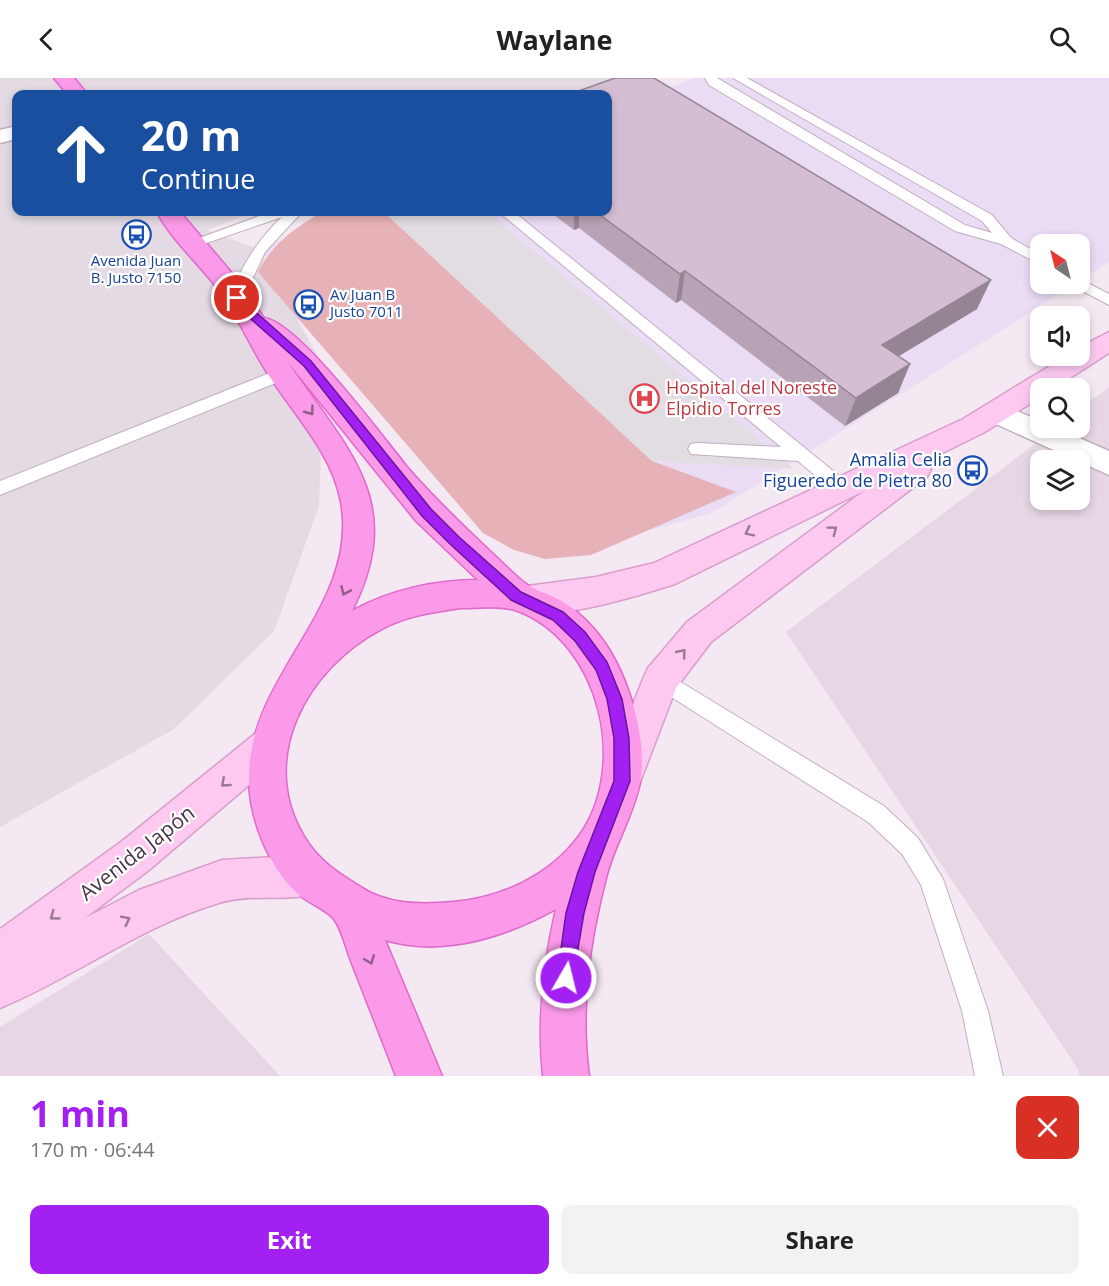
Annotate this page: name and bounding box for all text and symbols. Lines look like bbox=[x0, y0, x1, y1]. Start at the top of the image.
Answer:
text: Waylane bbox=[496, 21, 613, 58]
icon: back bbox=[30, 23, 63, 56]
icon: search bbox=[1046, 23, 1079, 56]
text: 20 m bbox=[141, 106, 241, 163]
icon: ahead bbox=[42, 114, 120, 192]
text: Continue bbox=[141, 160, 256, 197]
bus stop icon: Avenida Juan B. Justo 7150 bbox=[120, 218, 152, 250]
north arrow bbox=[1030, 234, 1090, 294]
map controls bbox=[1030, 234, 1090, 510]
place label: Avenida Juan B. Justo 7150 bbox=[91, 250, 181, 287]
pin bbox=[211, 272, 262, 323]
icon: arrive bbox=[220, 281, 253, 314]
place label: Av Juan B Justo 7011 bbox=[328, 284, 403, 321]
bus stop icon: Av Juan B Justo 7011 bbox=[293, 288, 325, 320]
button: sound bbox=[1030, 306, 1090, 366]
place label: Hospital del Noreste Elpidio Torres bbox=[666, 375, 837, 420]
button: search bbox=[1030, 378, 1090, 438]
hospital icon: Hospital del Noreste Elpidio Torres bbox=[629, 382, 661, 414]
one-way arrow bbox=[303, 405, 314, 416]
place label: Amalia Celia Figueredo de Pietra 80 bbox=[763, 447, 952, 492]
button: layers bbox=[1030, 450, 1090, 510]
bus stop icon: Amalia Celia Figueredo de Pietra 80 bbox=[957, 454, 989, 486]
one-way arrow bbox=[745, 525, 756, 537]
one-way arrow bbox=[826, 527, 837, 538]
one-way arrow bbox=[340, 585, 352, 596]
one-way arrow bbox=[675, 649, 686, 660]
one-way arrow bbox=[221, 776, 232, 787]
street label: Avenida Japón bbox=[73, 798, 200, 906]
one-way arrow bbox=[50, 908, 61, 919]
one-way arrow bbox=[120, 916, 131, 927]
position arrow bbox=[534, 946, 598, 1010]
one-way arrow bbox=[363, 954, 376, 965]
text: 1 min bbox=[30, 1089, 130, 1138]
button: close bbox=[1016, 1096, 1079, 1159]
text: 170 m · 06:44 bbox=[30, 1136, 155, 1163]
button: Exit bbox=[30, 1205, 549, 1274]
button: Share bbox=[561, 1205, 1079, 1274]

